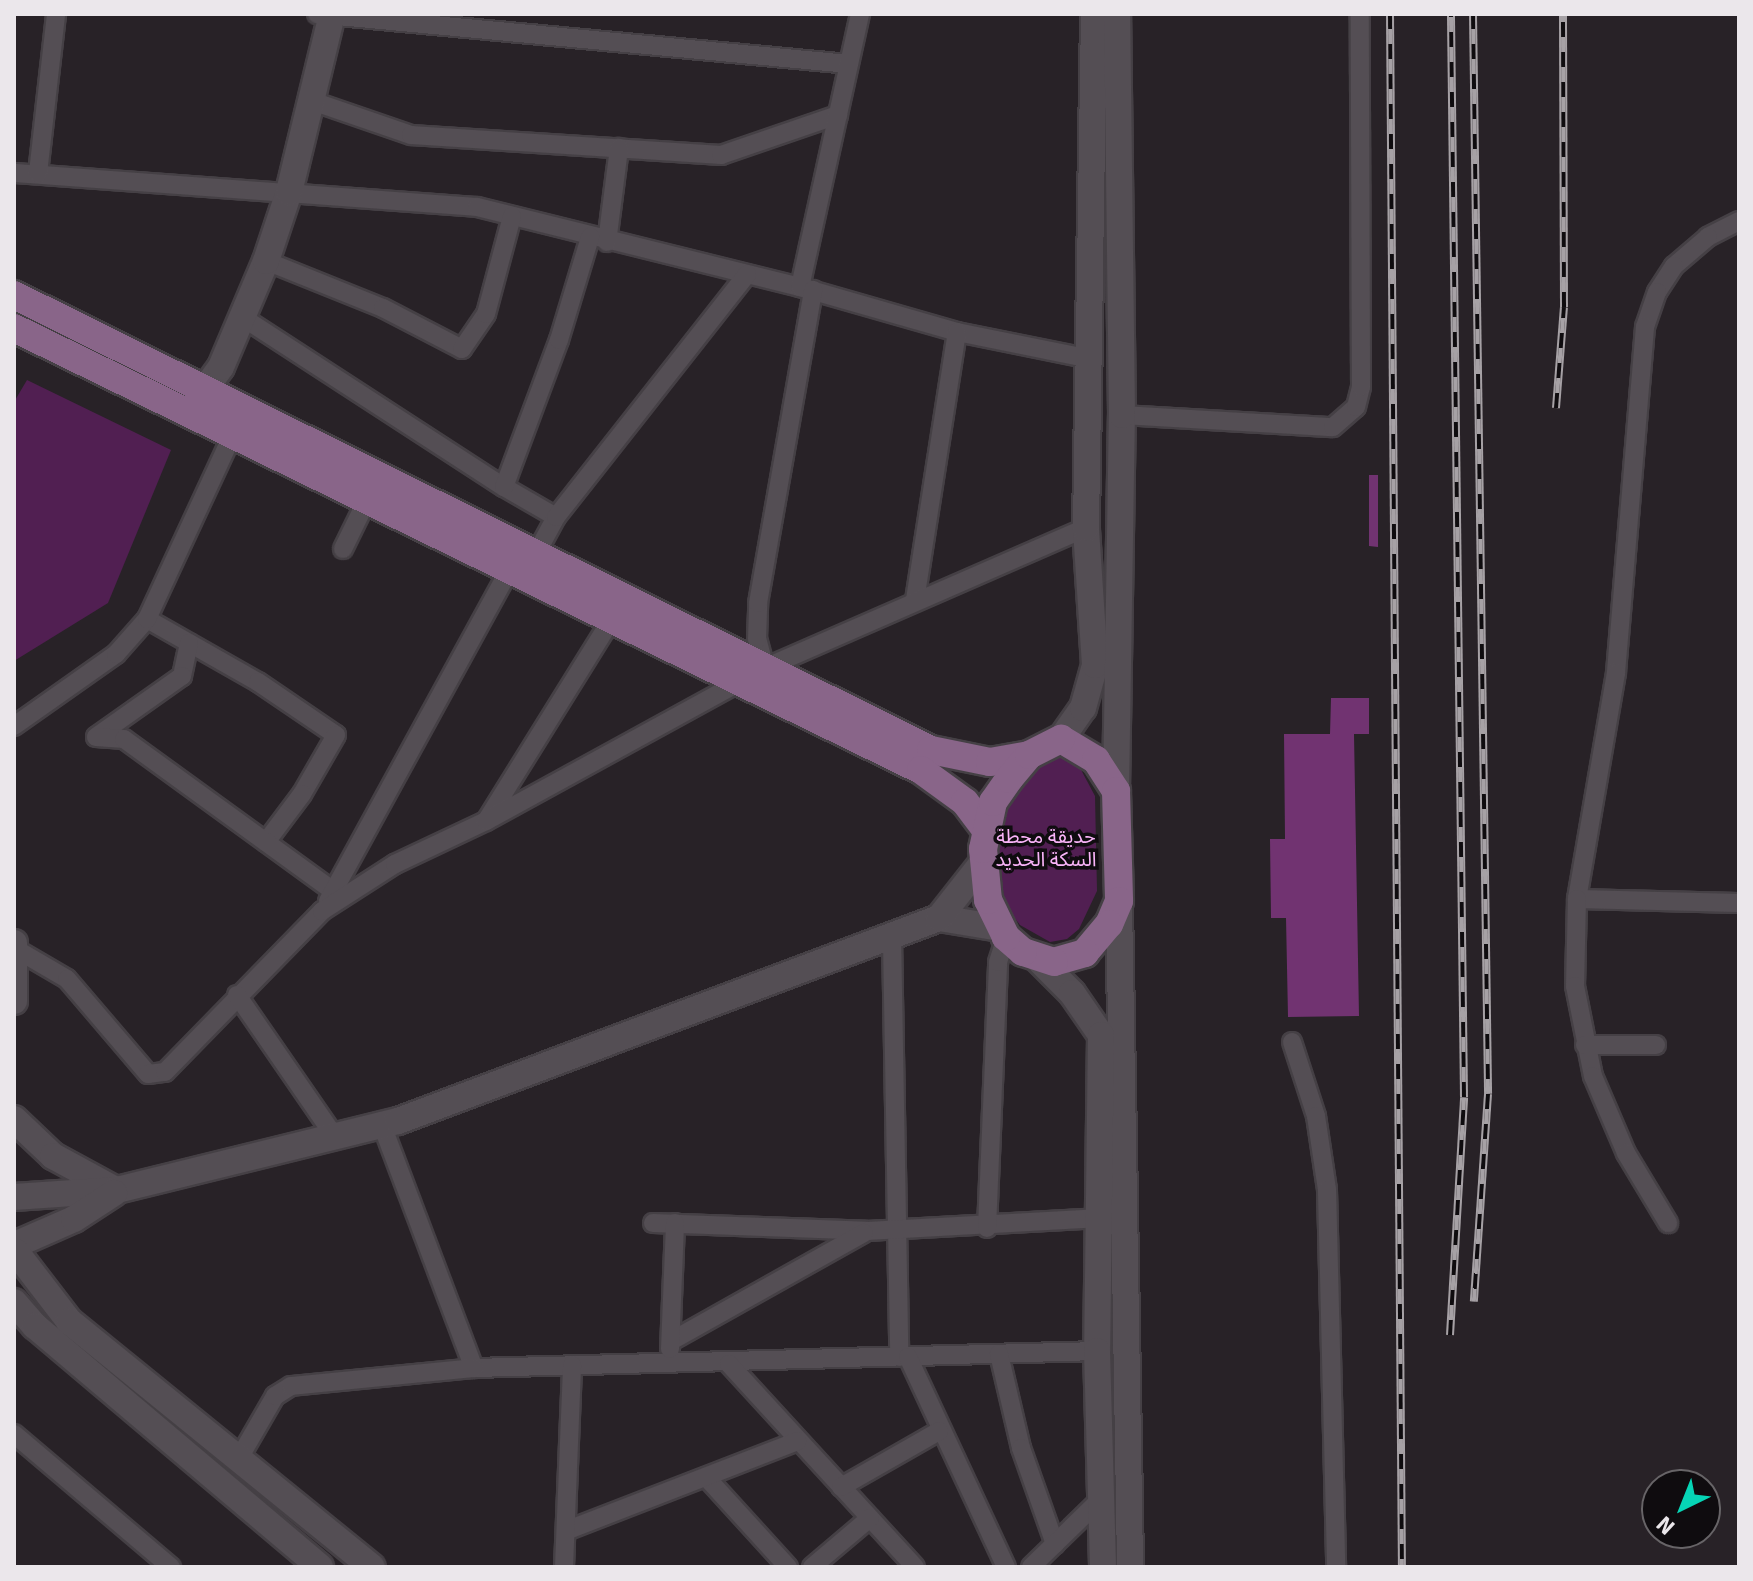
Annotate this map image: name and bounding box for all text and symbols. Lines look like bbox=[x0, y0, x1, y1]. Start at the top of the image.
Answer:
park label: حديقة محطة السكة الحديد bbox=[995, 824, 1097, 871]
north arrow bbox=[1641, 1469, 1721, 1549]
text: N bbox=[1651, 1510, 1680, 1541]

